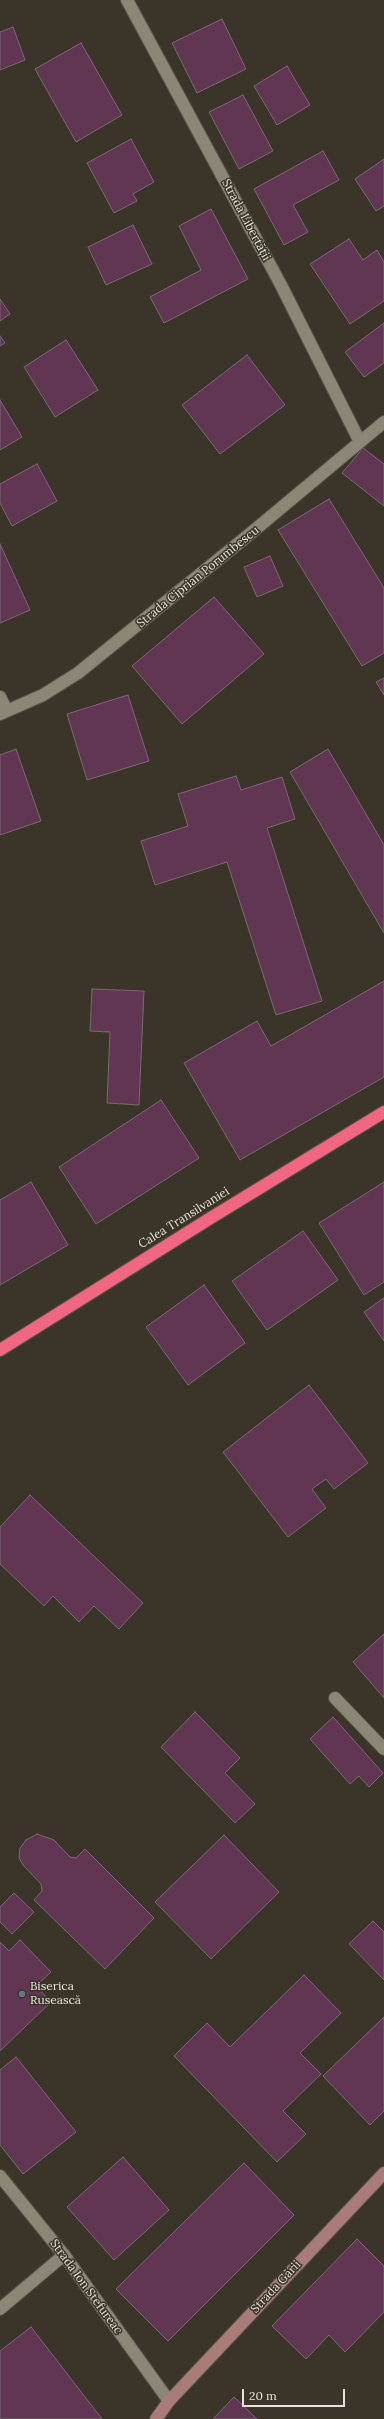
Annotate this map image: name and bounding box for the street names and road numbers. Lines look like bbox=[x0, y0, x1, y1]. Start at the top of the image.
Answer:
street label: Strada Libertății bbox=[218, 177, 274, 263]
street label: Strada Ciprian Porumbescu bbox=[134, 523, 262, 631]
street label: Calea Transilvaniei bbox=[136, 1184, 232, 1252]
street label: Strada Ion Stefureac bbox=[47, 2237, 125, 2337]
street label: Strada Gării bbox=[248, 2258, 304, 2316]

